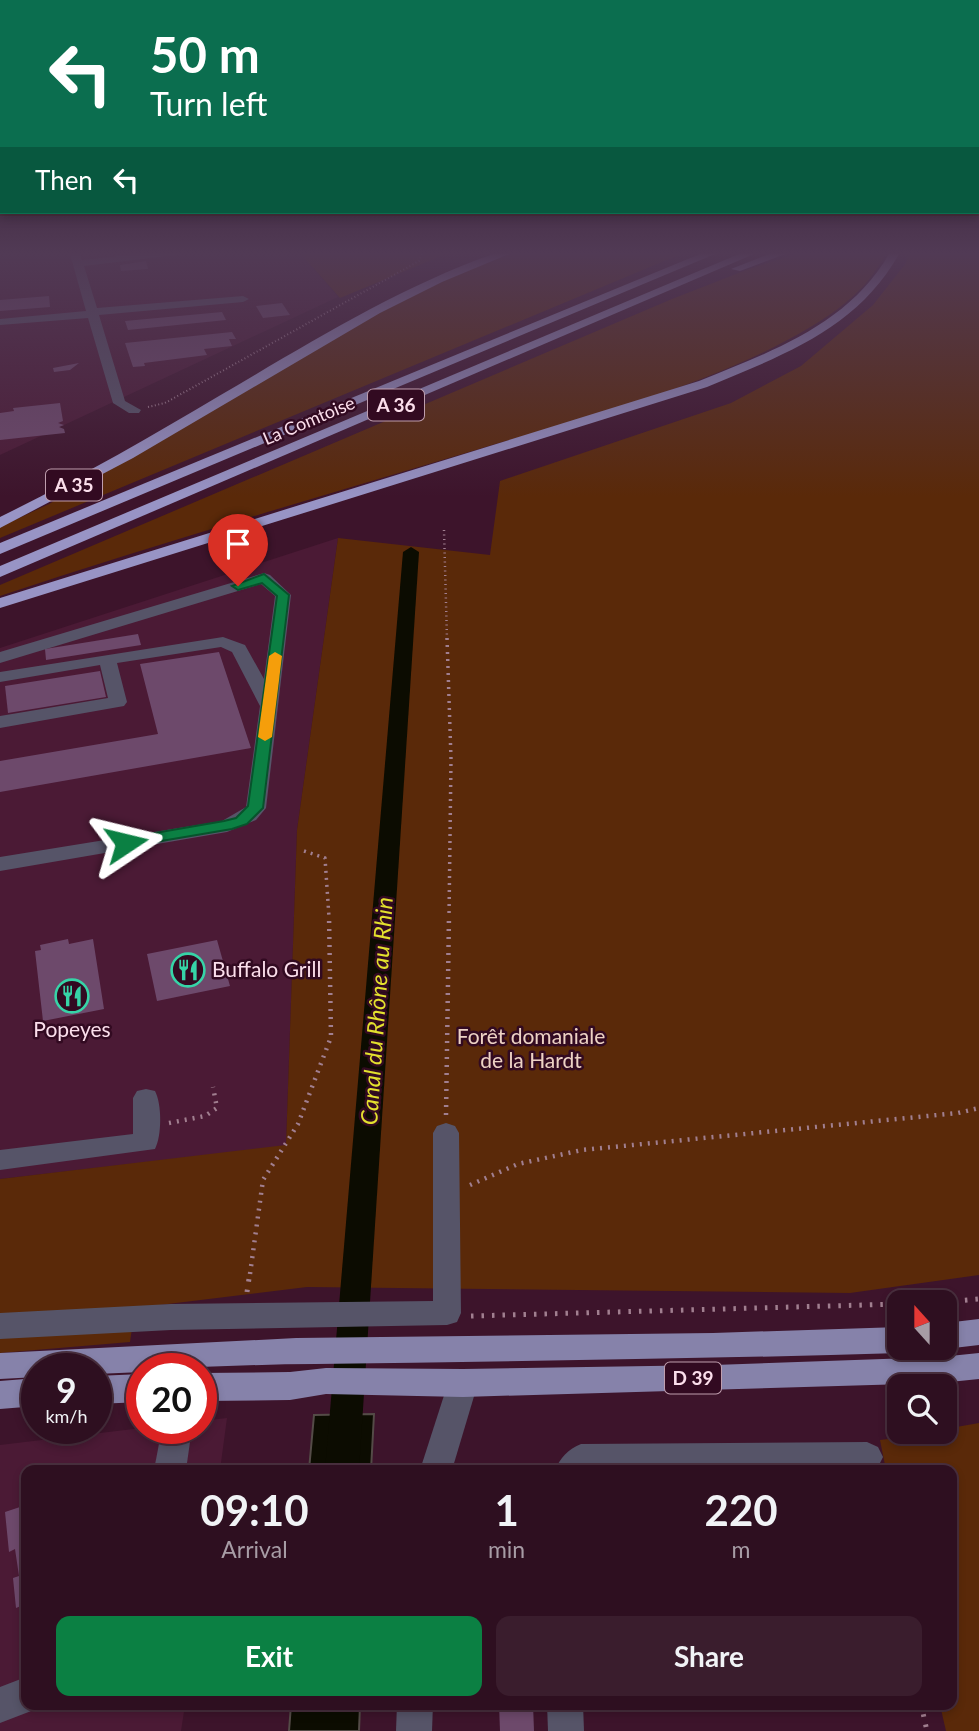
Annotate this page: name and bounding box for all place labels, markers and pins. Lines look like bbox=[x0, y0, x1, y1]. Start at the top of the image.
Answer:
pin bbox=[208, 514, 268, 586]
restaurant icon: Buffalo Grill bbox=[169, 951, 207, 989]
place label: Buffalo Grill bbox=[212, 956, 321, 981]
restaurant icon: Popeyes bbox=[53, 977, 91, 1015]
place label: Popeyes bbox=[33, 1016, 111, 1041]

